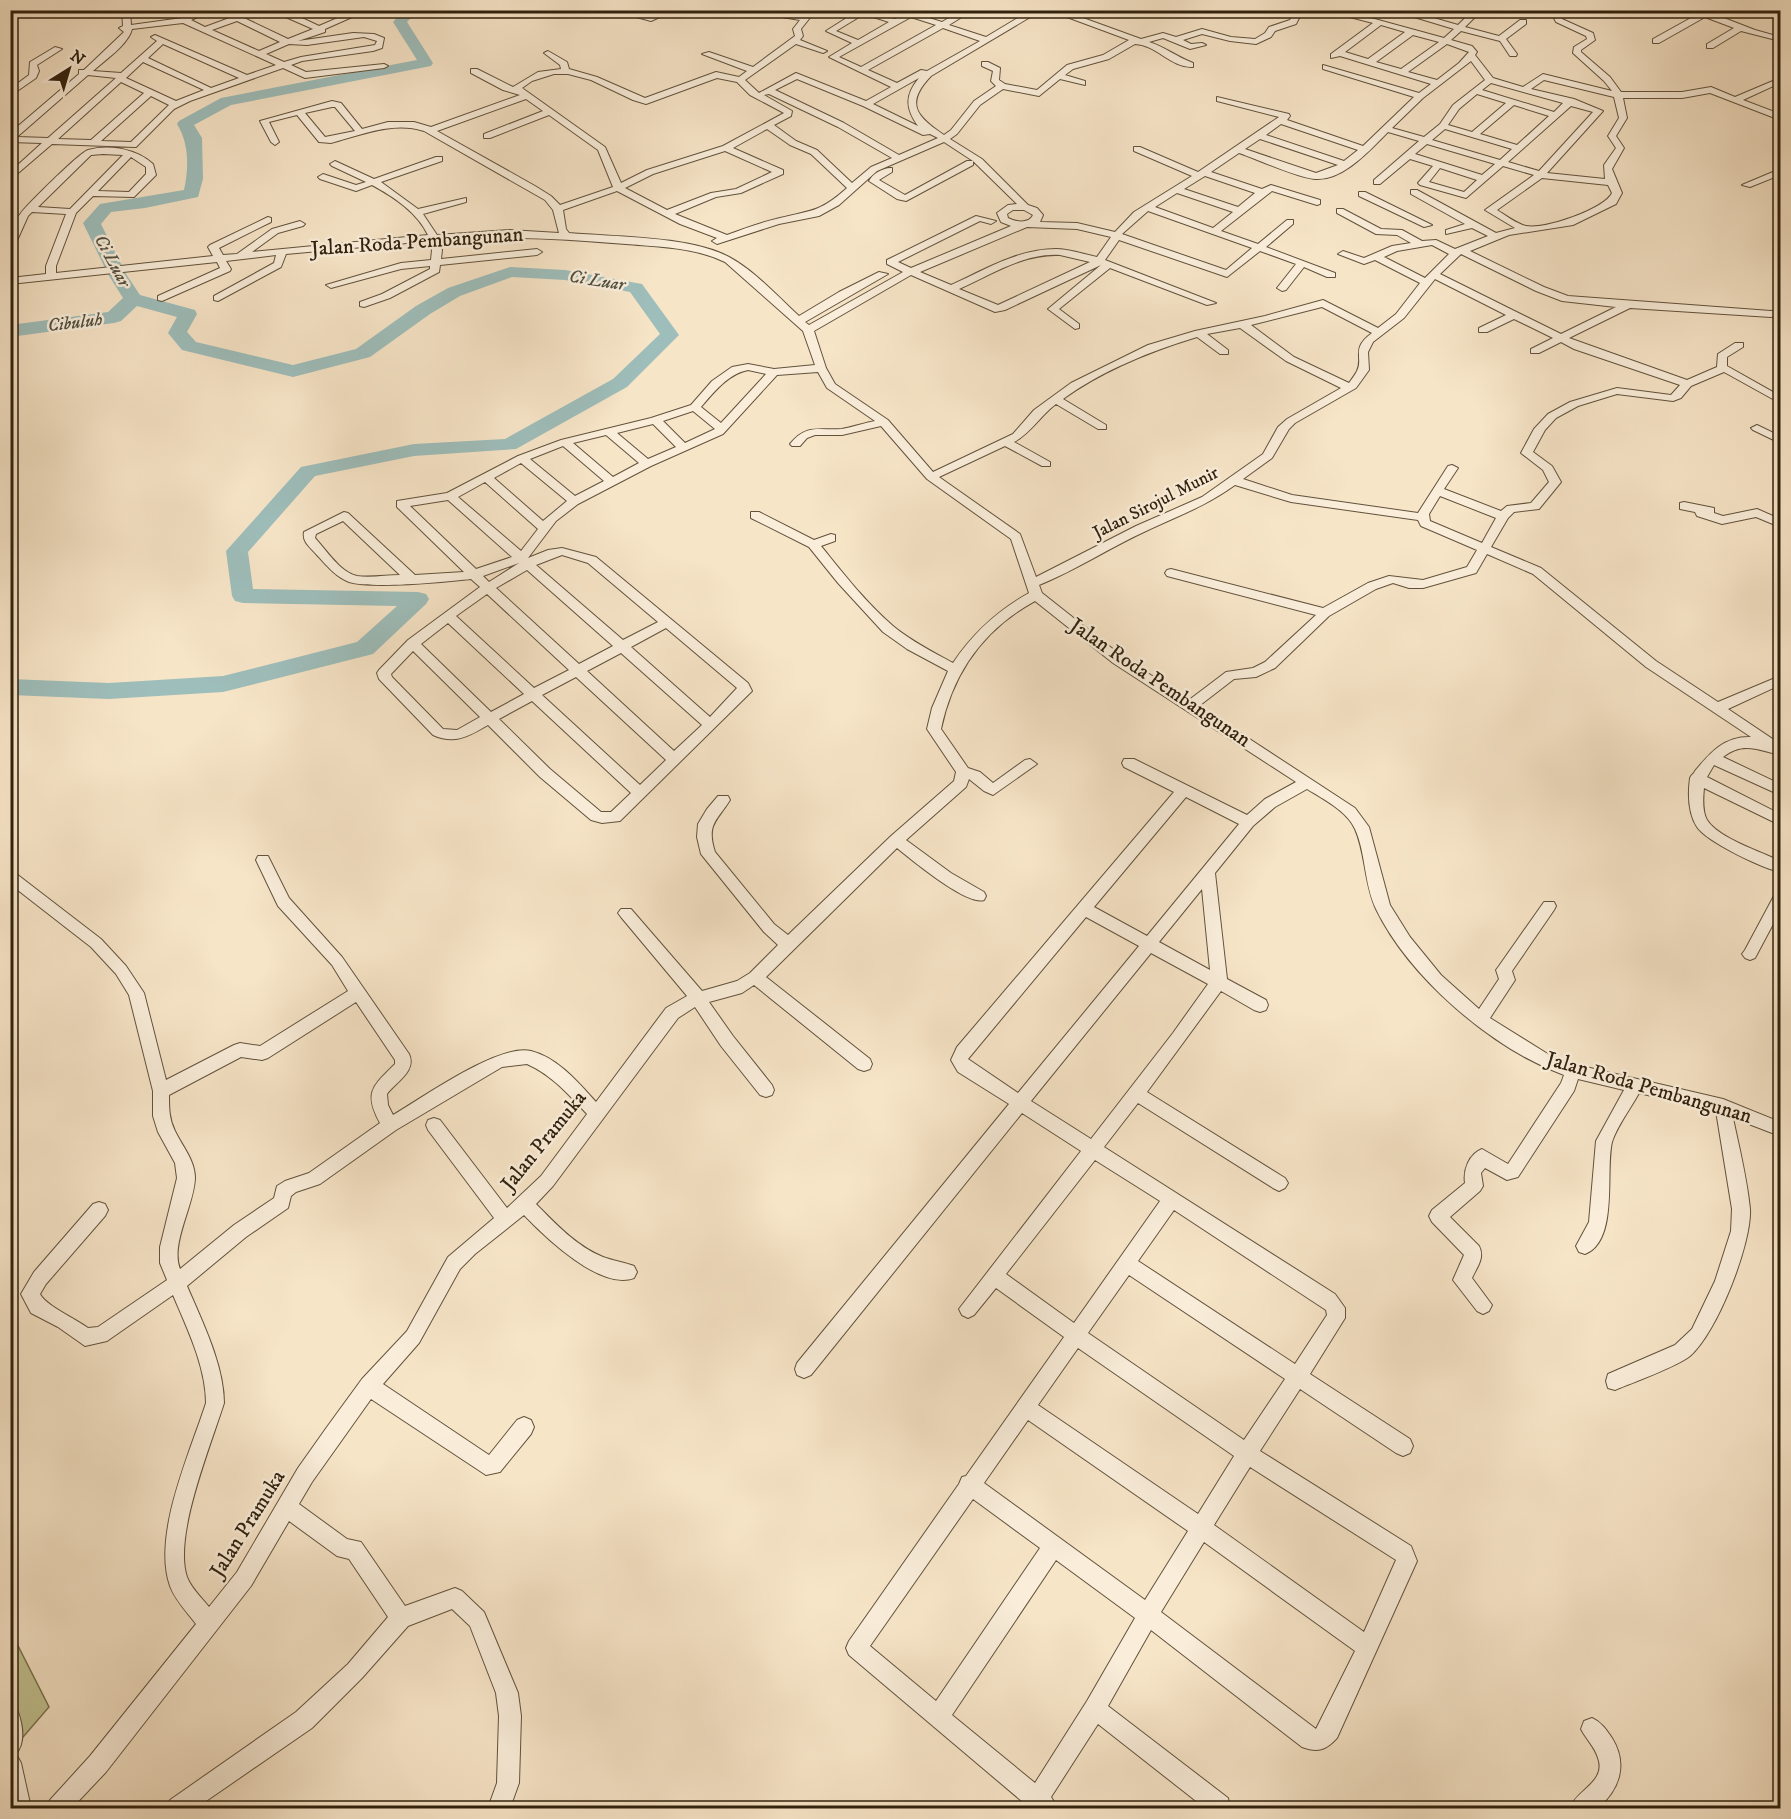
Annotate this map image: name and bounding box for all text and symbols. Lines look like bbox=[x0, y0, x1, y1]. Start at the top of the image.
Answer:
north arrow bbox=[39, 39, 99, 99]
text: N bbox=[66, 46, 89, 70]
street label: Jalan Roda Pembangunan bbox=[308, 222, 524, 263]
water label: Ci Luar bbox=[89, 231, 136, 293]
water label: Ci Luar bbox=[567, 266, 628, 297]
water label: Cibuluh bbox=[46, 309, 104, 337]
street label: Jalan Sirojul Munir bbox=[1088, 462, 1223, 545]
street label: Jalan Roda Pembangunan bbox=[1063, 612, 1256, 753]
street label: Jalan Roda Pembangunan bbox=[1541, 1046, 1755, 1130]
street label: Jalan Pramuka bbox=[494, 1085, 592, 1198]
street label: Jalan Pramuka bbox=[204, 1465, 291, 1584]

